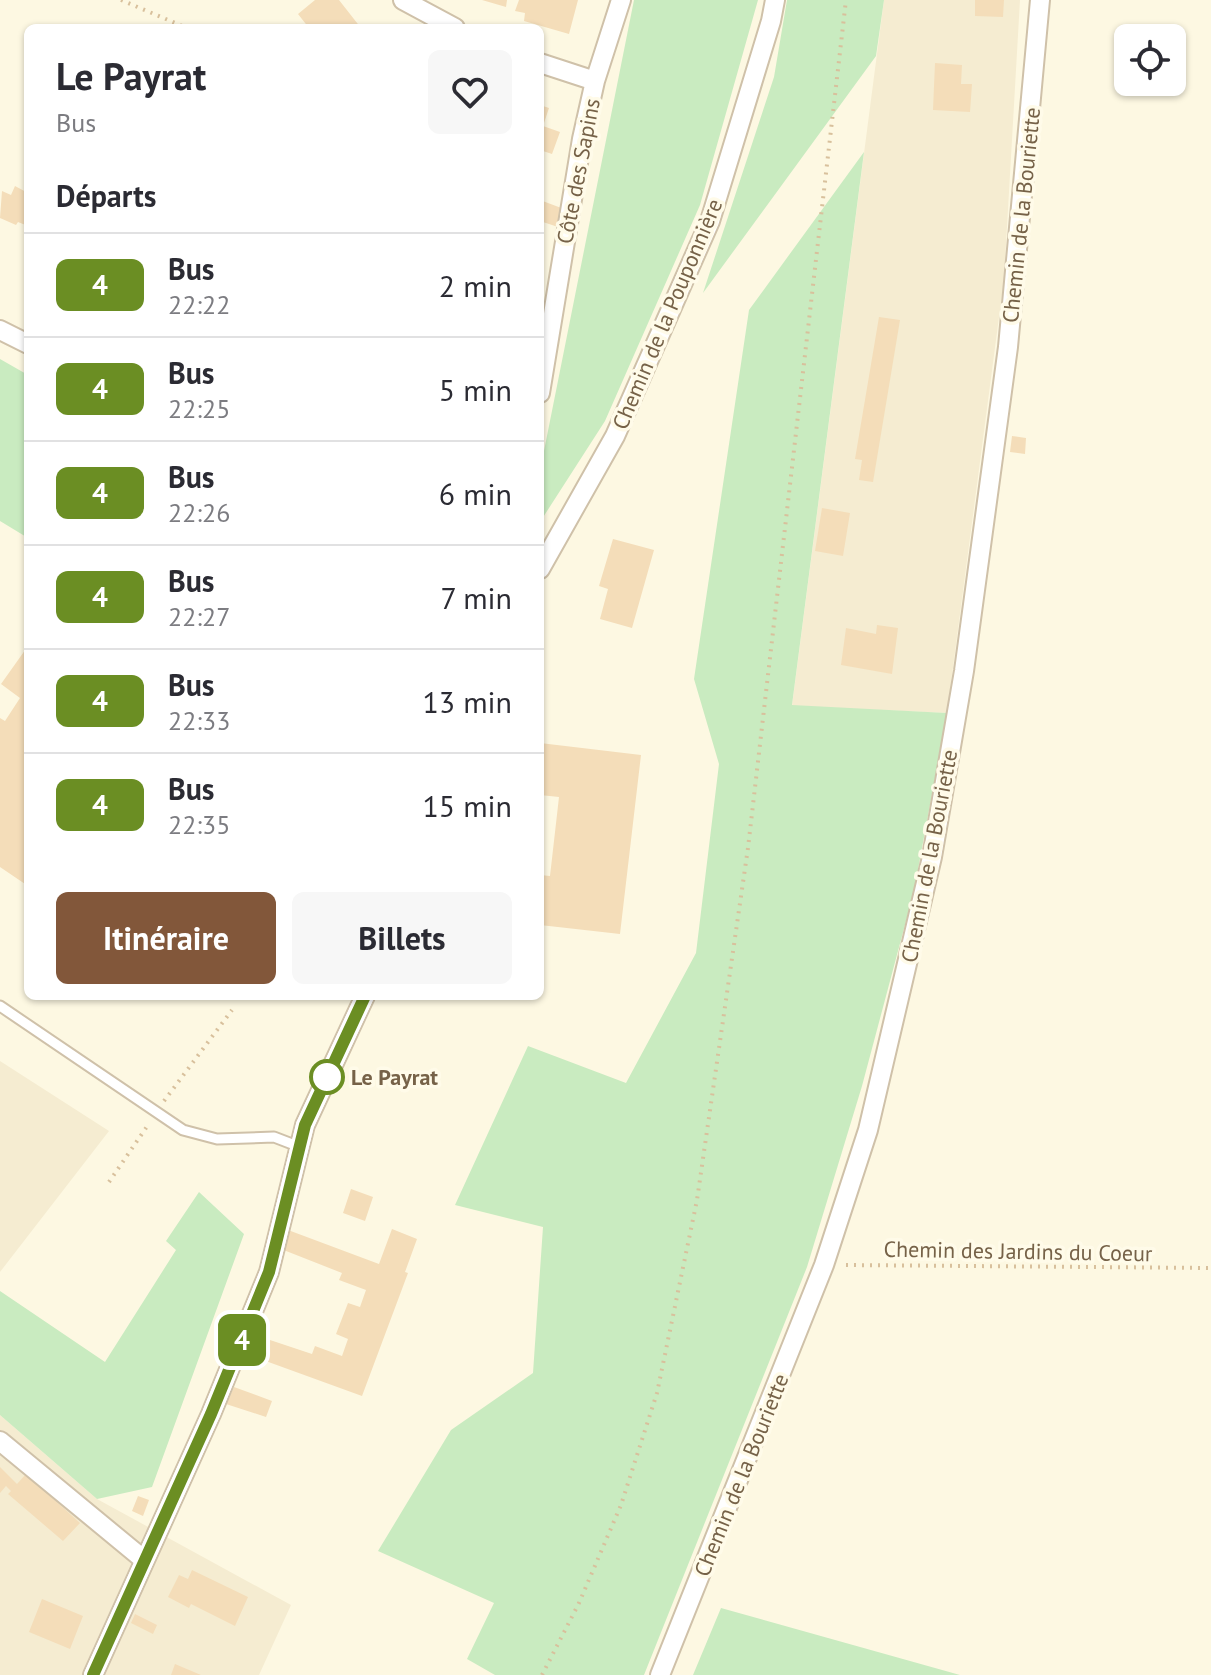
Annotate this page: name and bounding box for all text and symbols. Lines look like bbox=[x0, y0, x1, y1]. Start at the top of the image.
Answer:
map controls bbox=[1114, 24, 1186, 96]
button: locate bbox=[1114, 24, 1186, 96]
button: heart bbox=[428, 50, 512, 134]
text: Le Payrat bbox=[56, 51, 206, 100]
street label: Côte des Sapins bbox=[550, 96, 606, 246]
text: Bus bbox=[56, 106, 96, 139]
street label: Chemin de la Bouriette bbox=[996, 106, 1046, 324]
text: Départs bbox=[56, 176, 156, 215]
street label: Chemin de la Pouponnière bbox=[606, 194, 728, 434]
text: Bus bbox=[168, 249, 215, 288]
text: 4 bbox=[92, 266, 108, 303]
text: 2 min bbox=[439, 266, 512, 305]
text: 22:22 bbox=[168, 288, 230, 321]
text: Bus bbox=[168, 353, 215, 392]
text: 4 bbox=[92, 370, 108, 407]
text: 5 min bbox=[439, 370, 512, 409]
text: 22:25 bbox=[168, 392, 230, 425]
text: Bus bbox=[168, 457, 215, 496]
text: 4 bbox=[92, 474, 108, 511]
text: 6 min bbox=[439, 474, 512, 513]
text: 22:26 bbox=[168, 496, 230, 529]
text: Bus bbox=[168, 561, 215, 600]
text: 4 bbox=[92, 578, 108, 615]
text: 7 min bbox=[440, 578, 512, 617]
text: 22:27 bbox=[168, 600, 230, 633]
text: Bus bbox=[168, 665, 215, 704]
text: 4 bbox=[92, 682, 108, 719]
text: 13 min bbox=[422, 682, 512, 721]
text: 22:33 bbox=[168, 704, 230, 737]
street label: Chemin de la Bouriette bbox=[895, 747, 963, 965]
text: Bus bbox=[168, 769, 215, 808]
text: 4 bbox=[92, 786, 108, 823]
text: 15 min bbox=[422, 786, 512, 825]
text: 22:35 bbox=[168, 808, 230, 841]
button: Itinéraire bbox=[56, 892, 276, 984]
button: Billets bbox=[292, 892, 512, 984]
marker: Le Payrat bbox=[310, 1060, 344, 1094]
place label: Le Payrat bbox=[351, 1063, 438, 1091]
street label: Chemin des Jardins du Coeur bbox=[883, 1235, 1153, 1267]
line badge: 4 bbox=[216, 1314, 268, 1366]
text: 4 bbox=[234, 1321, 250, 1358]
street label: Chemin de la Bouriette bbox=[687, 1369, 795, 1581]

